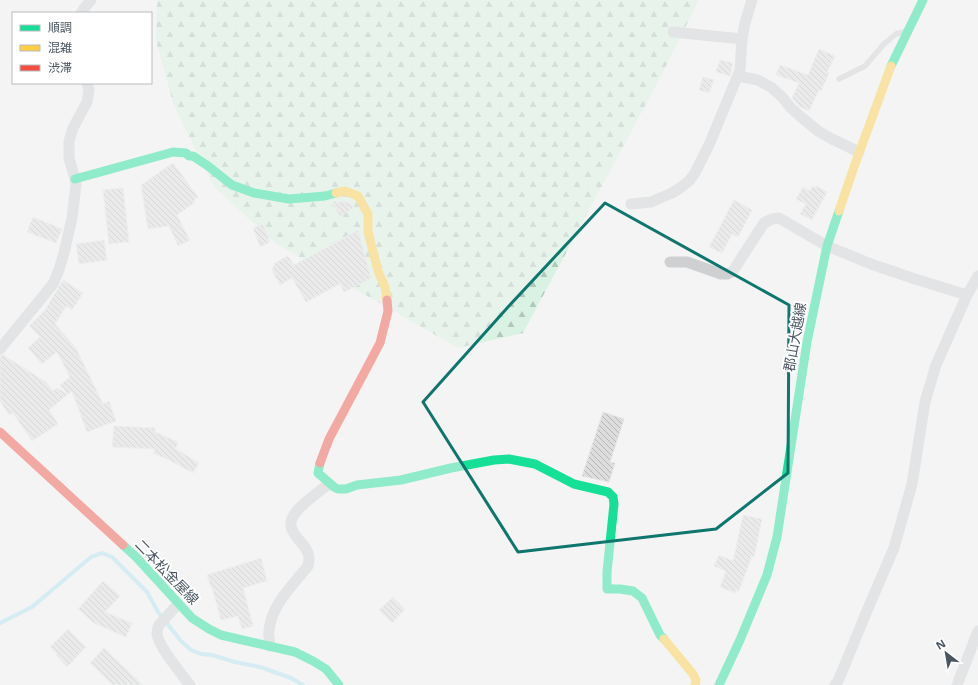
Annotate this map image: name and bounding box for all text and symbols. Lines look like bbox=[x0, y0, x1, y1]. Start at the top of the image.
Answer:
legend bbox=[12, 12, 152, 84]
text: 順調 bbox=[48, 19, 72, 36]
text: 混雑 bbox=[48, 39, 72, 56]
text: 渋滞 bbox=[48, 59, 72, 76]
street label: 郡山大越線 bbox=[779, 301, 810, 373]
street label: 二本松金屋線 bbox=[131, 535, 203, 608]
north arrow bbox=[926, 633, 966, 673]
text: N bbox=[933, 635, 948, 653]

